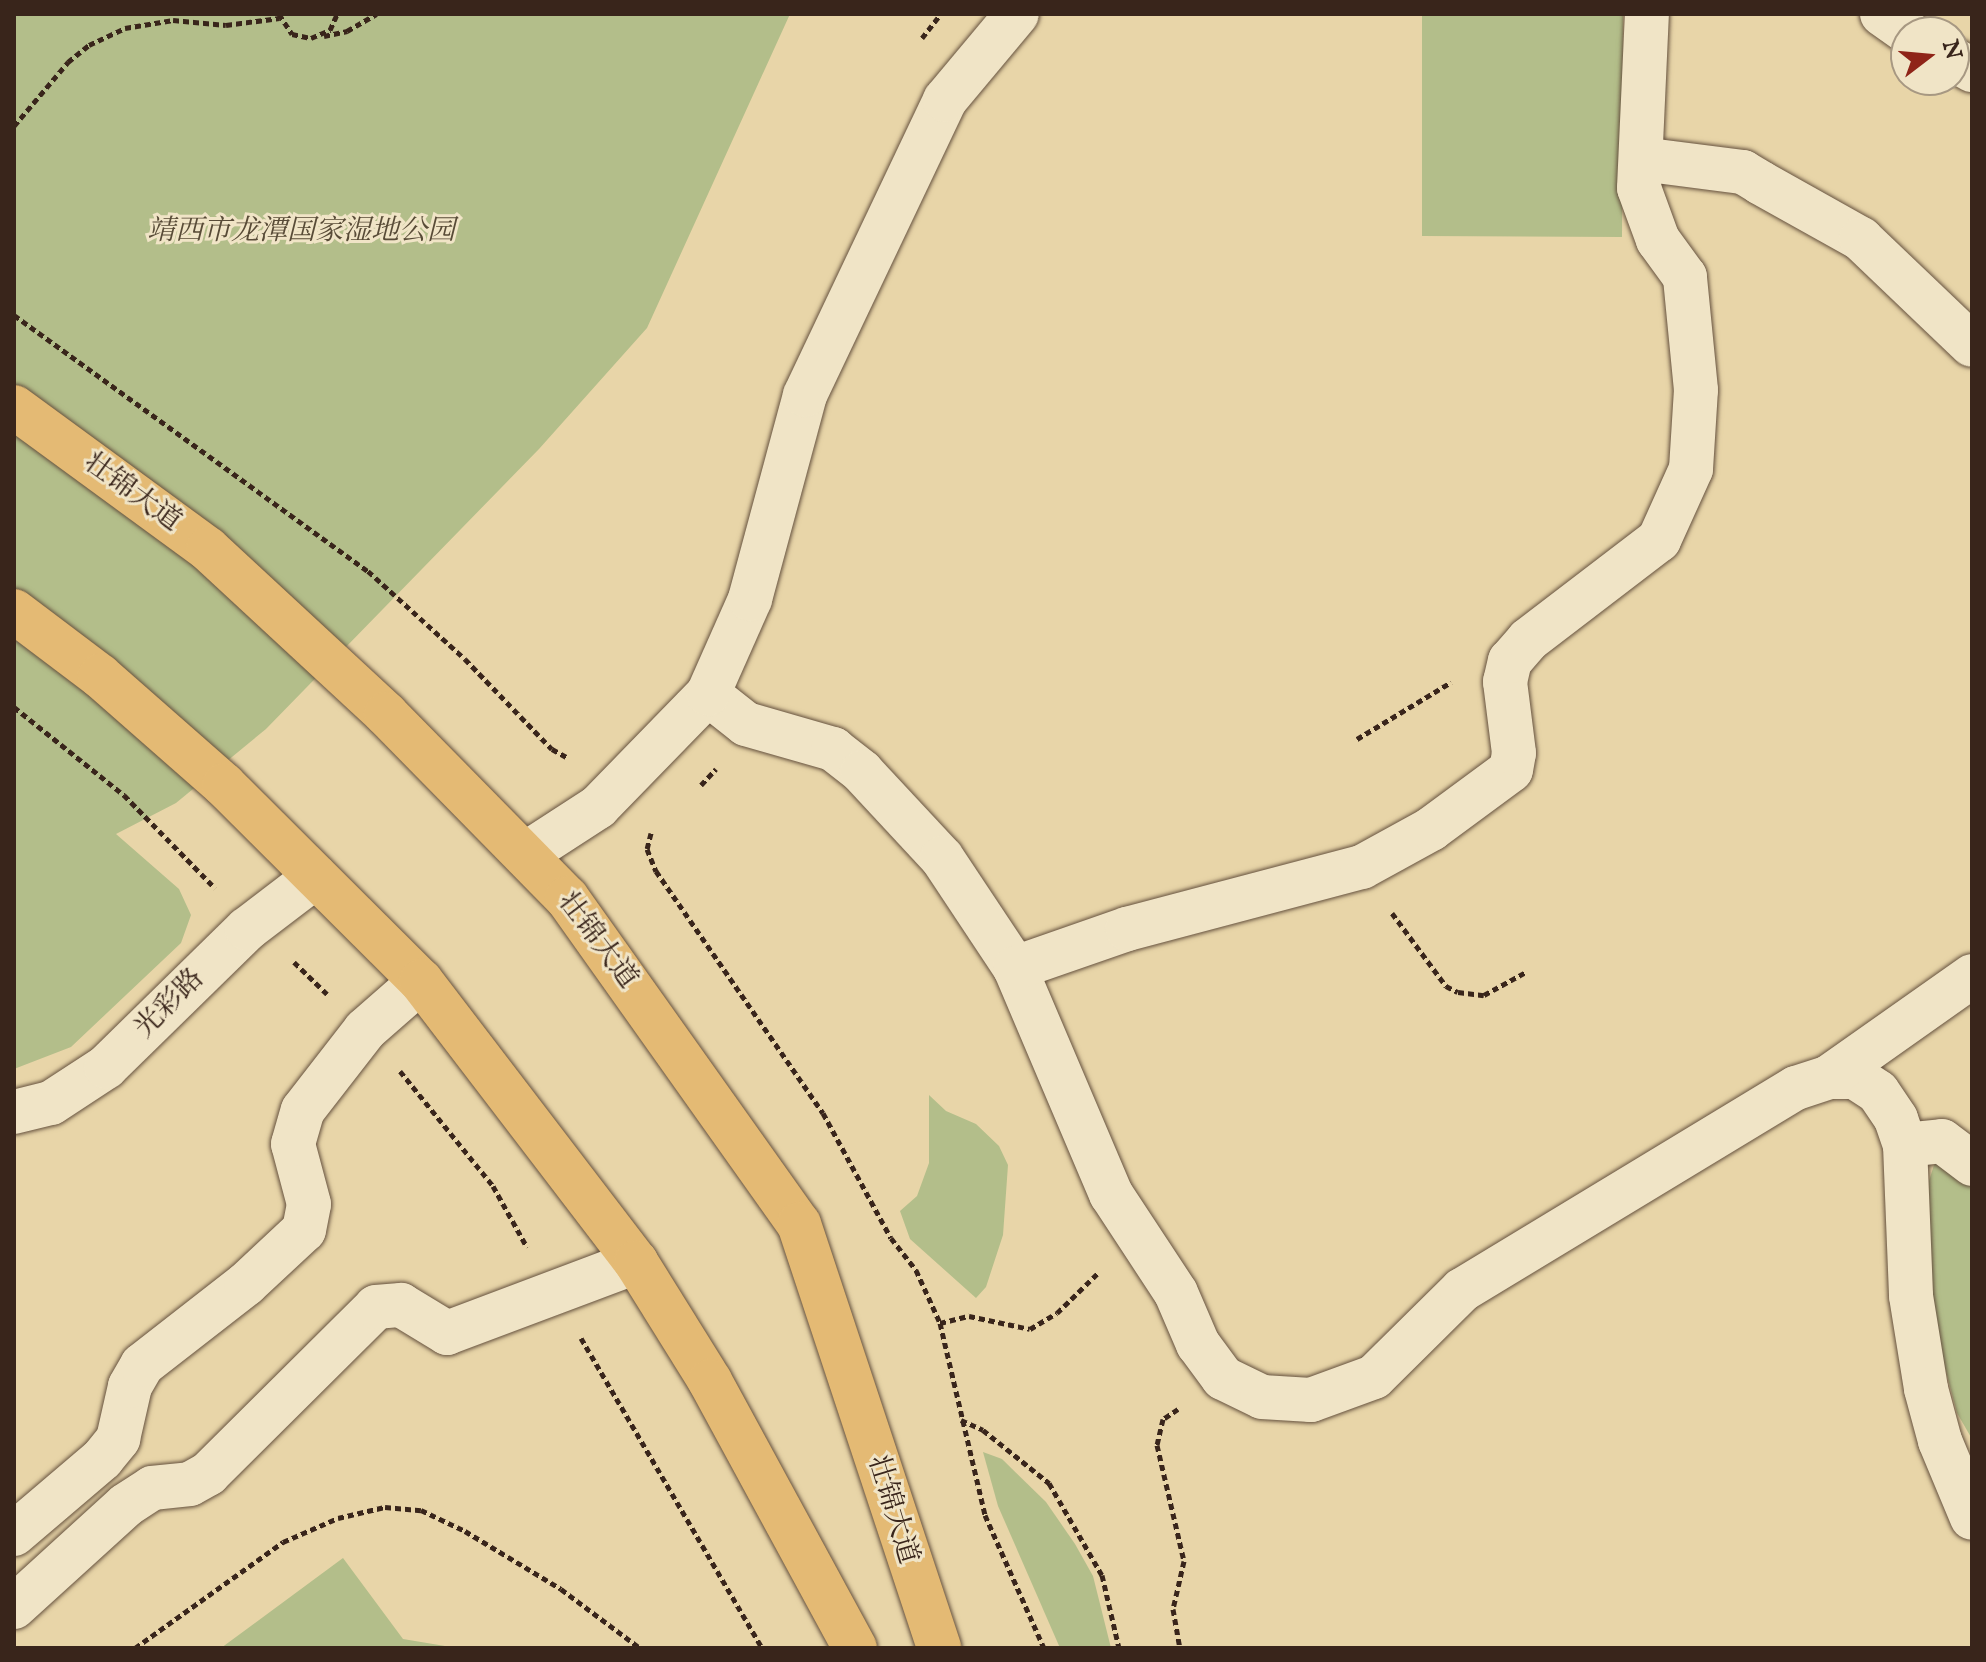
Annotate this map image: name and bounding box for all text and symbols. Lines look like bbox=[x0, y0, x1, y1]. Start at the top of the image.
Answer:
north arrow bbox=[1890, 16, 1970, 96]
text: N bbox=[1935, 37, 1967, 63]
park label: 靖西市龙潭国家湿地公园 bbox=[147, 215, 455, 249]
street label: 壮锦大道 bbox=[77, 446, 187, 540]
street label: 壮锦大道 bbox=[550, 886, 644, 996]
street label: 光彩路 bbox=[128, 962, 212, 1046]
street label: 壮锦大道 bbox=[860, 1452, 924, 1568]

